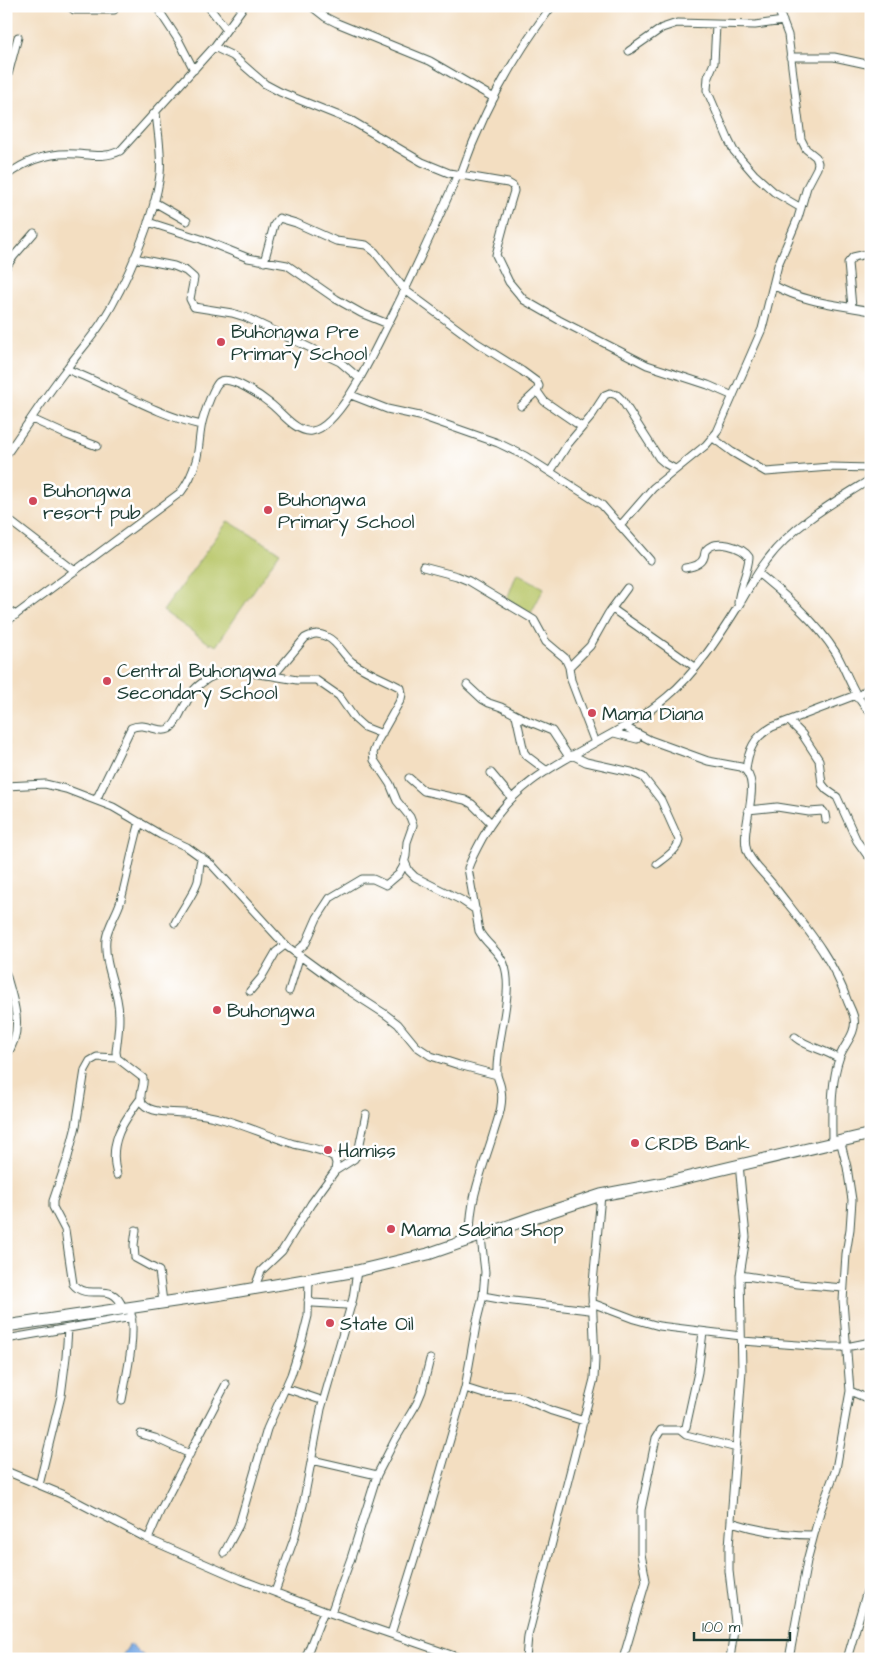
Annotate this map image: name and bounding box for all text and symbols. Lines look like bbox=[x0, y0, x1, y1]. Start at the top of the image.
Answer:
place label: Buhongwa Pre Primary School bbox=[231, 319, 367, 369]
marker: Buhongwa Pre Primary School bbox=[215, 336, 227, 348]
place label: Buhongwa resort pub bbox=[43, 478, 141, 527]
place label: Buhongwa Primary School bbox=[278, 487, 414, 537]
marker: Buhongwa resort pub bbox=[27, 495, 39, 507]
marker: Buhongwa Primary School bbox=[262, 504, 274, 516]
place label: Central Buhongwa Secondary School bbox=[117, 658, 278, 708]
marker: Central Buhongwa Secondary School bbox=[101, 675, 113, 687]
place label: Mama Diana bbox=[602, 701, 704, 728]
marker: Mama Diana bbox=[586, 707, 598, 719]
place label: Buhongwa bbox=[227, 998, 315, 1026]
marker: Buhongwa bbox=[211, 1004, 223, 1016]
place label: CRDB Bank bbox=[645, 1131, 750, 1158]
marker: CRDB Bank bbox=[629, 1137, 641, 1149]
place label: Hamiss bbox=[338, 1138, 396, 1165]
marker: Hamiss bbox=[322, 1144, 334, 1156]
place label: Mama Sabina Shop bbox=[401, 1217, 564, 1244]
marker: Mama Sabina Shop bbox=[385, 1223, 397, 1235]
place label: State Oil bbox=[340, 1311, 414, 1338]
marker: State Oil bbox=[324, 1317, 336, 1329]
scale bar bbox=[694, 1610, 791, 1642]
text: 100 m bbox=[702, 1617, 741, 1638]

